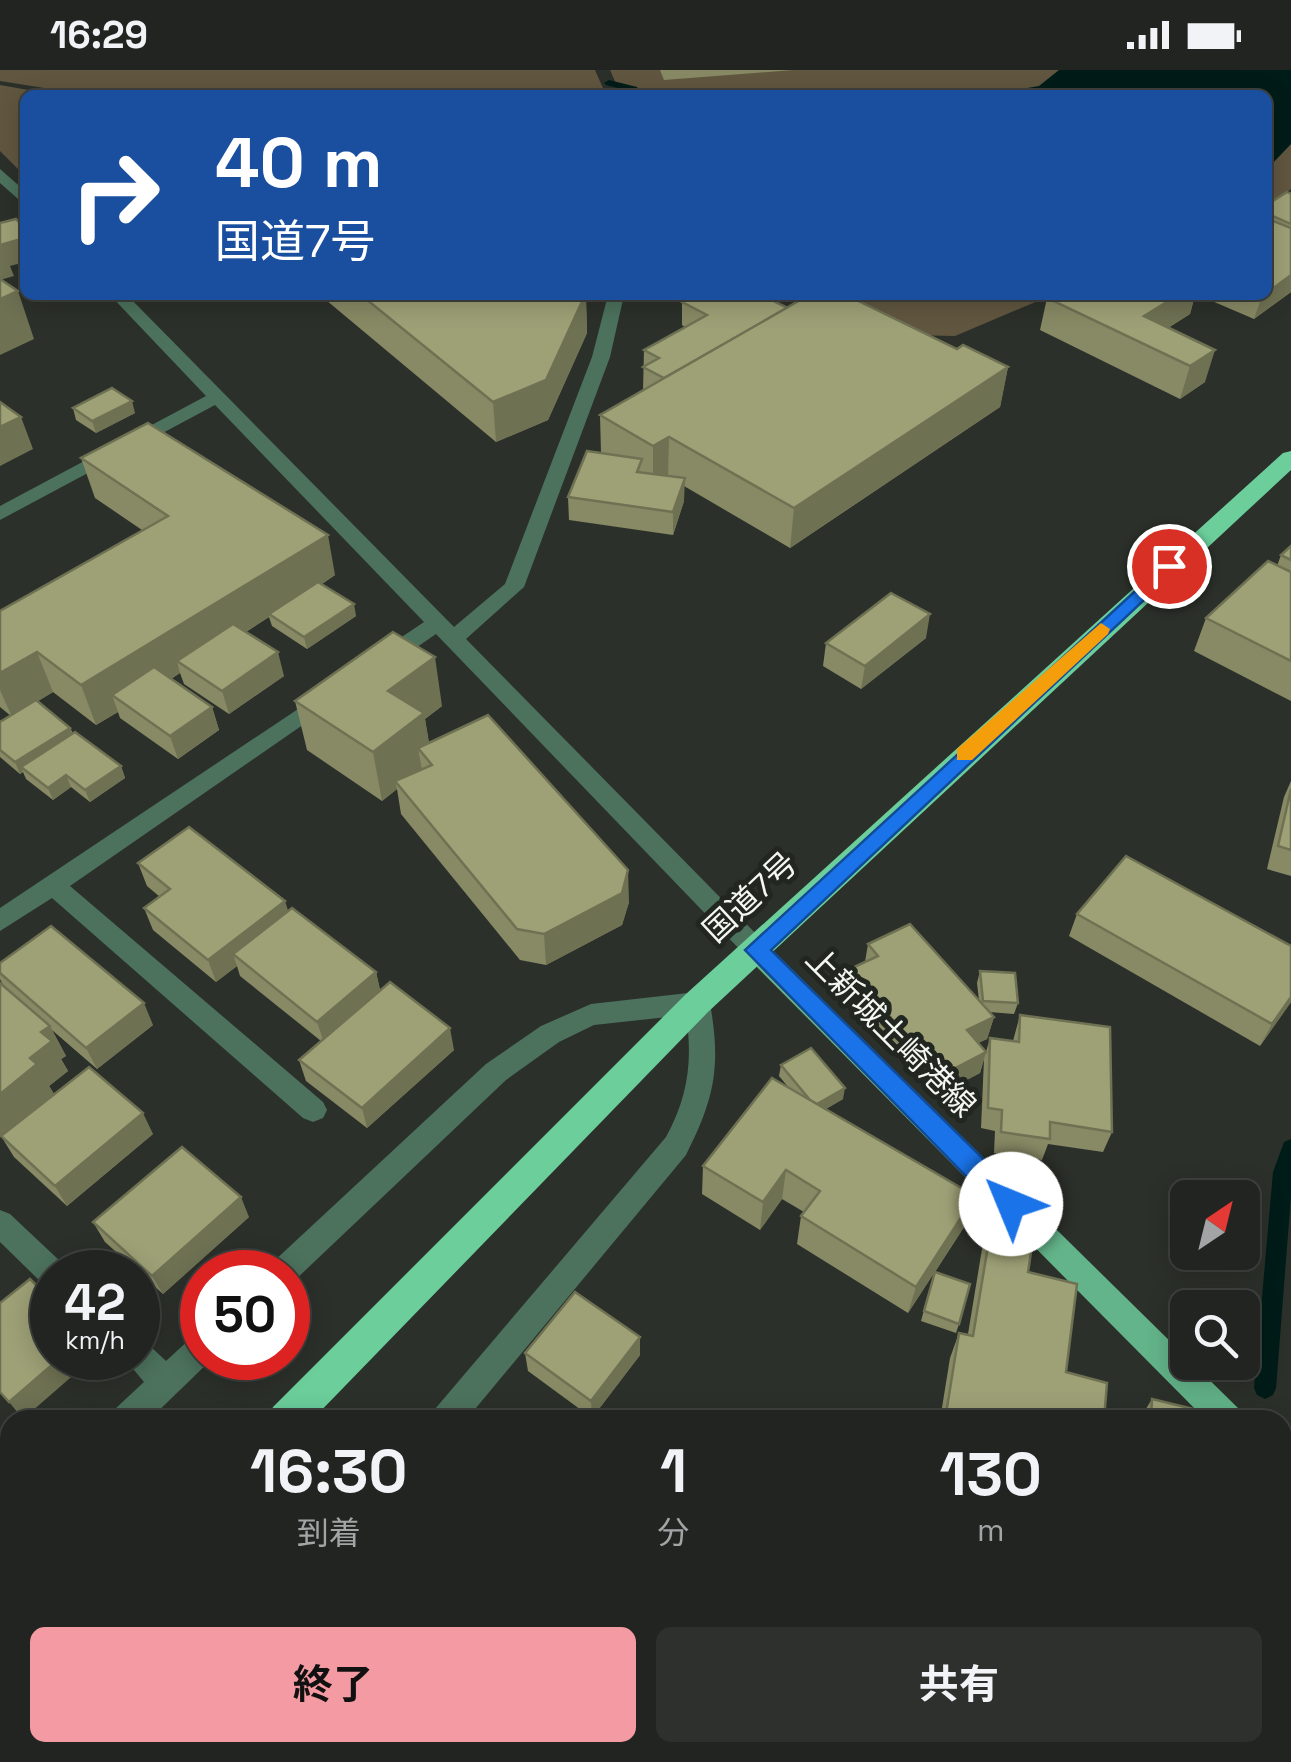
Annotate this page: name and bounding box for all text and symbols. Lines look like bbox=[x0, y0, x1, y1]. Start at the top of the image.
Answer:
text: 16:29 bbox=[50, 11, 148, 59]
text: 40 m bbox=[215, 118, 382, 207]
icon: right bbox=[50, 130, 180, 260]
text: 国道7号 bbox=[215, 213, 375, 270]
pin bbox=[1127, 524, 1212, 609]
icon: arrive bbox=[1142, 539, 1197, 594]
street label: 国道7号 bbox=[695, 843, 805, 951]
street label: 上新城土崎港線 bbox=[798, 939, 984, 1125]
position arrow bbox=[959, 1152, 1063, 1256]
north arrow bbox=[1170, 1180, 1260, 1270]
map controls bbox=[1170, 1180, 1260, 1380]
speed limit sign: 50 bbox=[180, 1250, 310, 1380]
text: 42 bbox=[64, 1271, 126, 1335]
button: search bbox=[1170, 1290, 1260, 1380]
text: km/h bbox=[65, 1324, 125, 1356]
text: 16:30 bbox=[250, 1433, 407, 1510]
text: 1 bbox=[660, 1433, 687, 1510]
text: 130 bbox=[939, 1436, 1042, 1513]
text: m bbox=[977, 1510, 1004, 1550]
text: 到着 bbox=[297, 1513, 361, 1553]
text: 分 bbox=[657, 1513, 689, 1553]
button: 終了 bbox=[30, 1627, 636, 1742]
button: 共有 bbox=[656, 1627, 1262, 1742]

